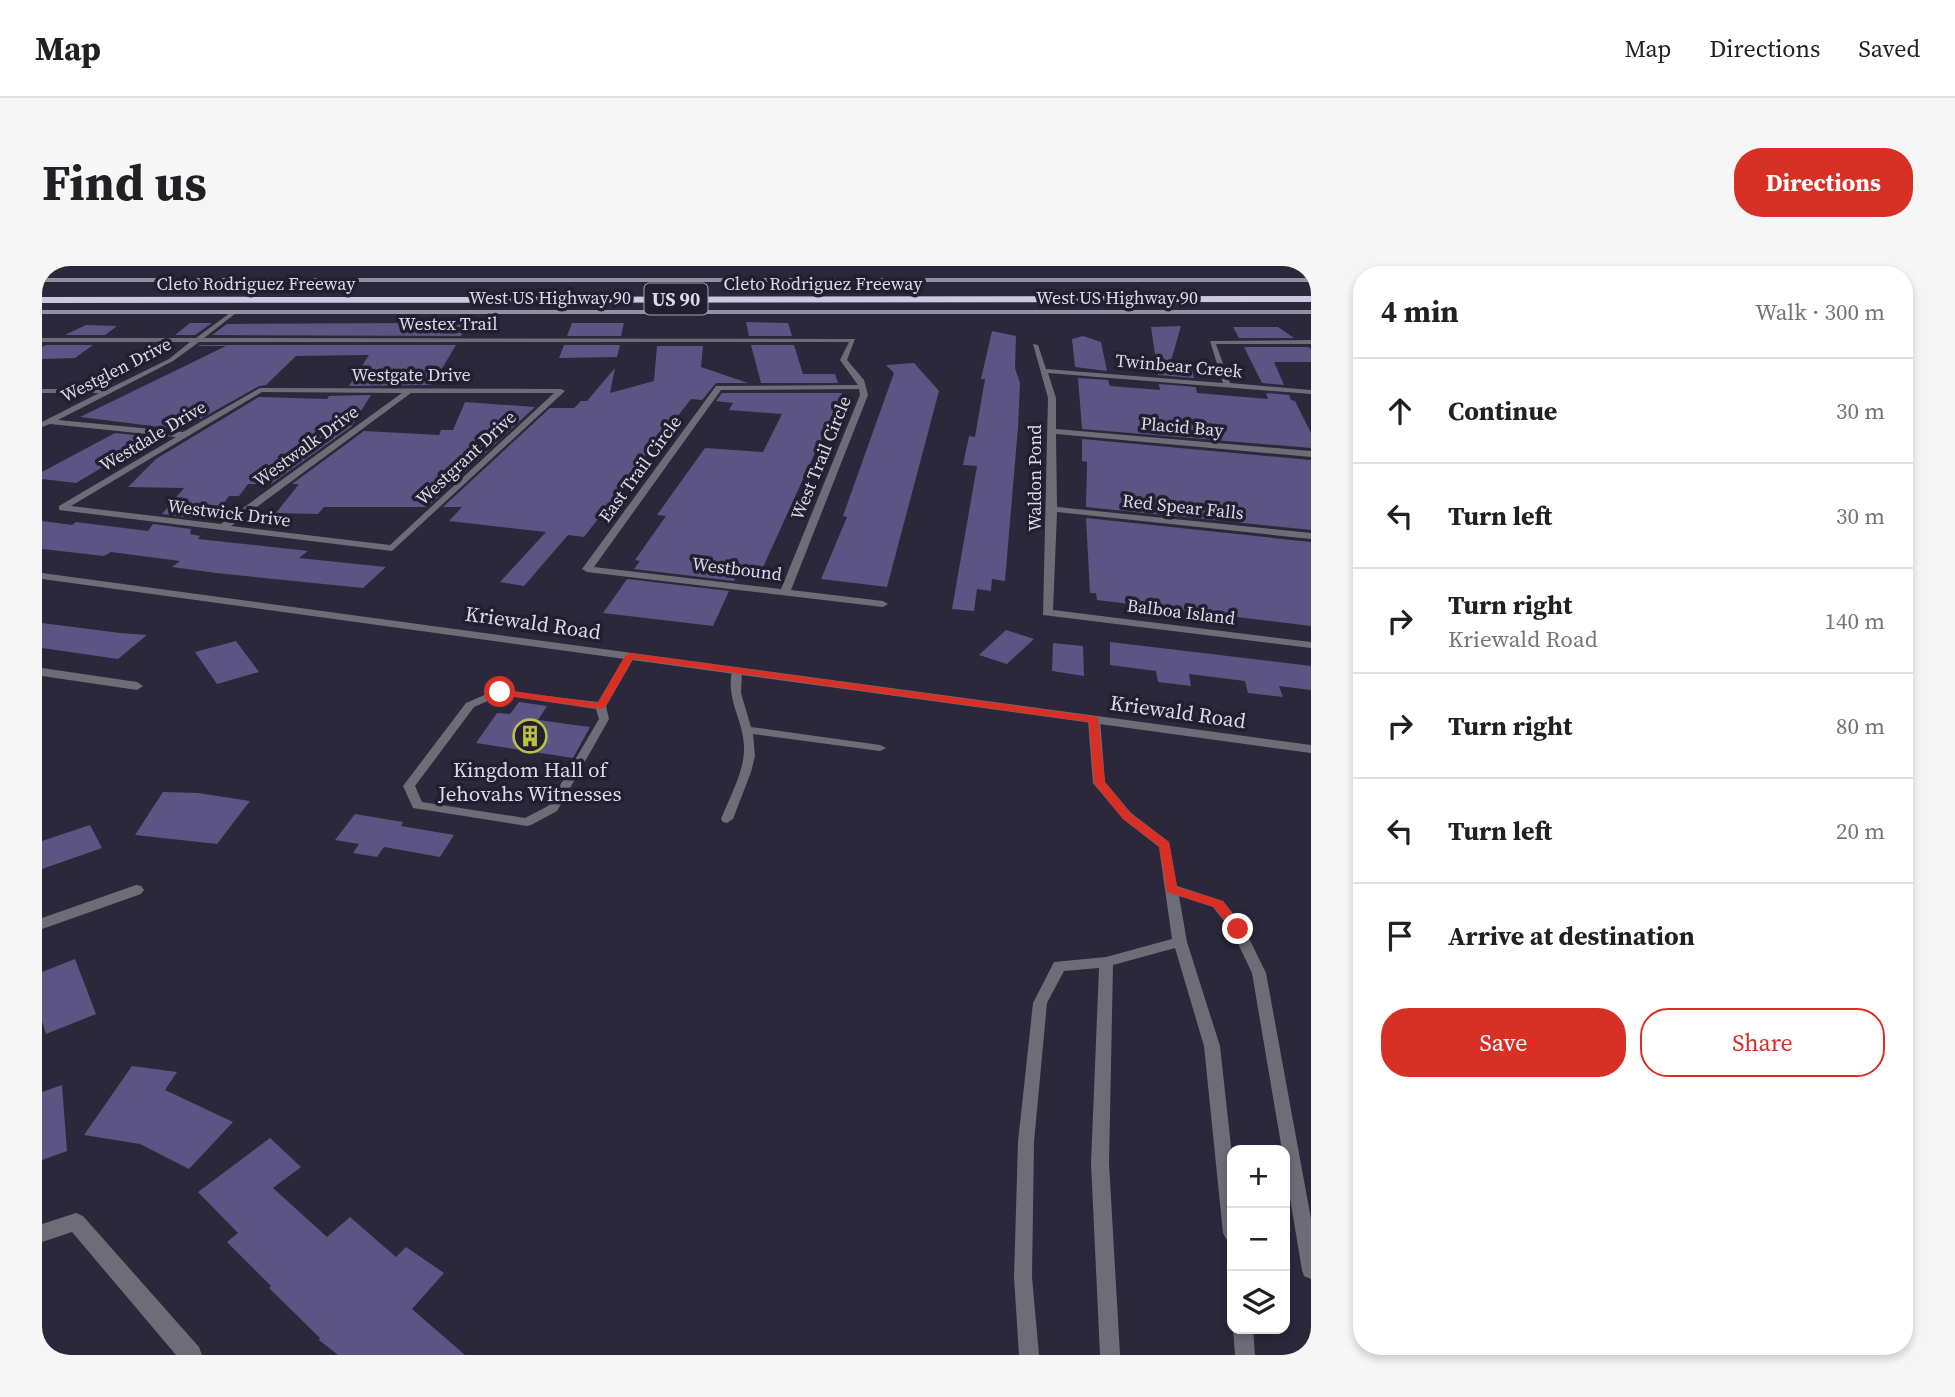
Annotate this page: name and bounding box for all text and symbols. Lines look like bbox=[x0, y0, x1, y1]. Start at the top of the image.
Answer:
text: Map bbox=[35, 26, 101, 71]
text: Map bbox=[1624, 32, 1671, 65]
text: Directions bbox=[1709, 32, 1820, 65]
text: Saved bbox=[1858, 32, 1920, 65]
button: Directions bbox=[1734, 148, 1913, 217]
text: Find us bbox=[42, 149, 207, 216]
street label: Cleto Rodriguez Freeway bbox=[157, 271, 356, 296]
street label: Cleto Rodriguez Freeway bbox=[724, 271, 923, 296]
road number: US 90 bbox=[644, 284, 708, 314]
street label: West US Highway 90 bbox=[469, 285, 631, 310]
street label: West US Highway 90 bbox=[1036, 285, 1198, 310]
text: 4 min bbox=[1381, 291, 1459, 332]
text: Walk · 300 m bbox=[1755, 296, 1885, 328]
street label: Westex Trail bbox=[399, 311, 498, 336]
street label: Westglen Drive bbox=[56, 331, 175, 408]
street label: Twinbear Creek bbox=[1115, 348, 1244, 384]
street label: Westgate Drive bbox=[351, 362, 471, 387]
street label: West Trail Circle bbox=[784, 392, 857, 524]
icon: ahead bbox=[1381, 392, 1419, 430]
text: Continue bbox=[1448, 393, 1557, 429]
street label: Westdale Drive bbox=[95, 394, 211, 477]
text: 30 m bbox=[1836, 395, 1885, 427]
street label: Westwalk Drive bbox=[248, 399, 363, 492]
street label: Westgrant Drive bbox=[410, 405, 521, 511]
street label: East Trail Circle bbox=[592, 410, 687, 527]
street label: Placid Bay bbox=[1140, 410, 1225, 443]
street label: Waldon Pond bbox=[1022, 424, 1047, 532]
street label: Red Spear Falls bbox=[1121, 488, 1245, 525]
street label: Westwick Drive bbox=[166, 493, 292, 532]
icon: left bbox=[1381, 497, 1419, 535]
text: Turn left bbox=[1448, 498, 1552, 534]
text: 30 m bbox=[1836, 500, 1885, 532]
street label: Westbound bbox=[691, 551, 784, 586]
text: Turn right bbox=[1448, 587, 1572, 623]
street label: Balboa Island bbox=[1126, 592, 1237, 631]
street label: Kriewald Road bbox=[463, 599, 603, 646]
icon: right bbox=[1381, 602, 1419, 640]
text: 140 m bbox=[1824, 605, 1885, 637]
text: Kriewald Road bbox=[1448, 623, 1598, 655]
route start bbox=[484, 676, 515, 707]
street label: Kriewald Road bbox=[1108, 688, 1248, 735]
icon: right bbox=[1381, 707, 1419, 745]
text: Turn right bbox=[1448, 708, 1572, 744]
text: 80 m bbox=[1836, 710, 1885, 742]
building icon: Kingdom Hall of Jehovahs Witnesses bbox=[511, 717, 549, 755]
place label: Kingdom Hall of Jehovahs Witnesses bbox=[437, 755, 622, 808]
icon: left bbox=[1381, 812, 1419, 850]
text: Turn left bbox=[1448, 813, 1552, 849]
text: 20 m bbox=[1836, 815, 1885, 847]
route end bbox=[1222, 913, 1253, 944]
icon: arrive bbox=[1381, 917, 1419, 955]
text: Arrive at destination bbox=[1448, 918, 1695, 954]
button: Save bbox=[1381, 1008, 1626, 1077]
button: Share bbox=[1640, 1008, 1885, 1077]
map controls bbox=[1227, 1145, 1290, 1334]
button: + bbox=[1227, 1145, 1290, 1208]
button: − bbox=[1227, 1208, 1290, 1271]
button: layers bbox=[1227, 1271, 1290, 1334]

